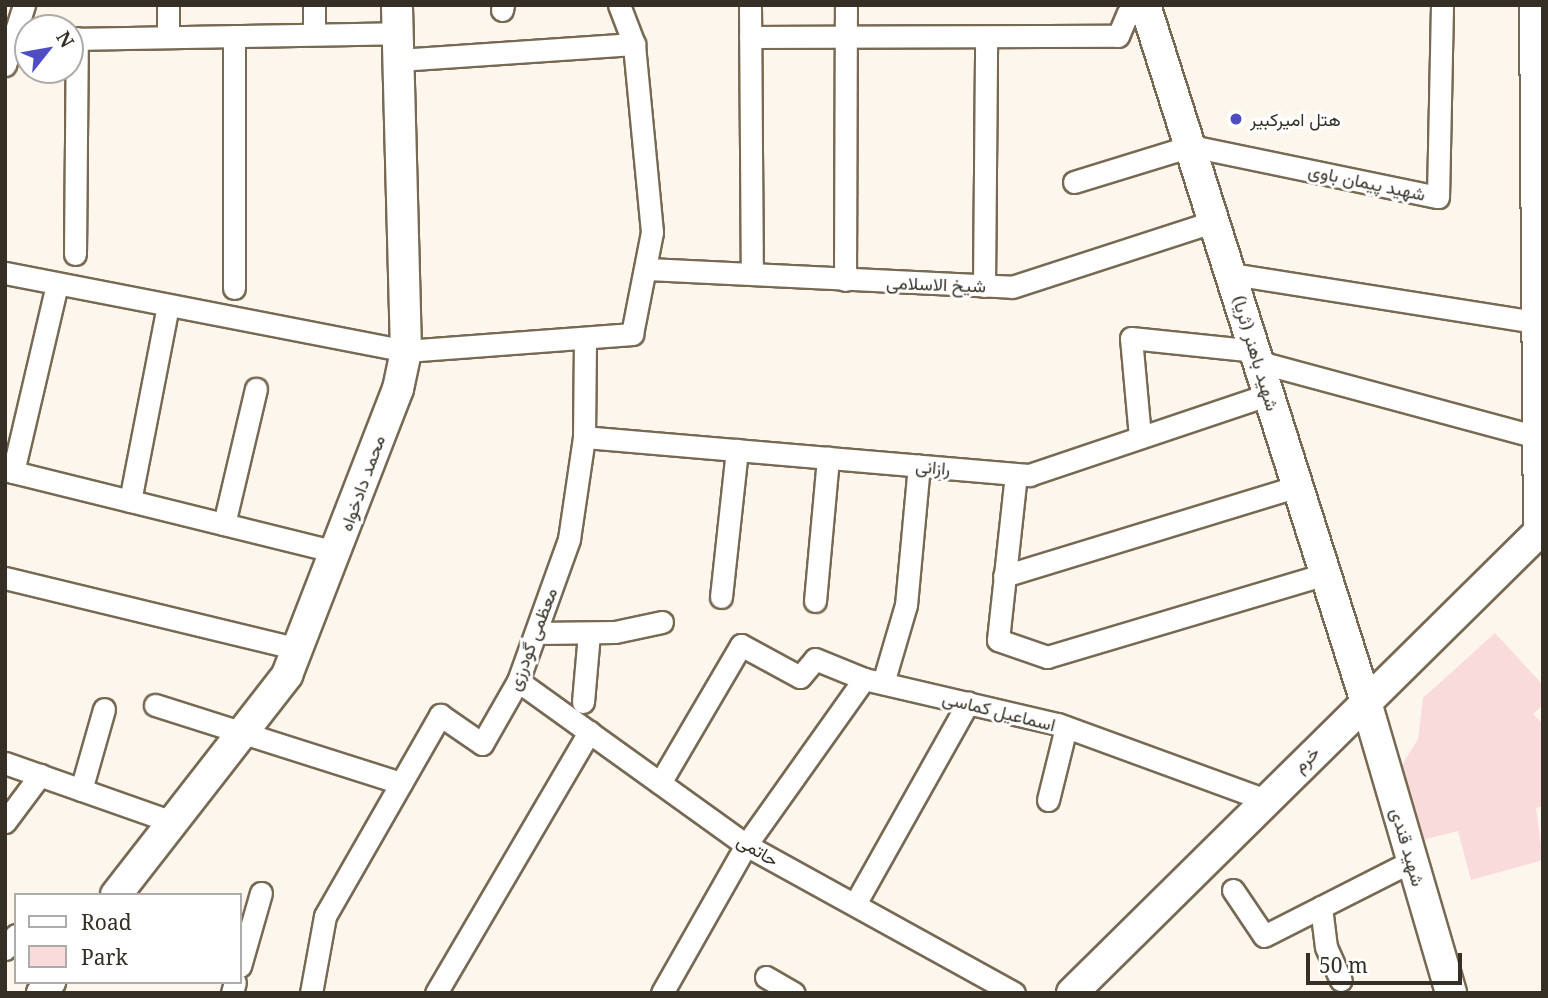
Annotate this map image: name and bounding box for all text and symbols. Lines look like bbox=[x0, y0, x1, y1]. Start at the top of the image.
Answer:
north arrow bbox=[14, 14, 84, 84]
text: N bbox=[50, 26, 80, 52]
place label: هتل امیرکبیر bbox=[1250, 108, 1341, 130]
marker: هتل امیرکبیر bbox=[1228, 111, 1244, 127]
street label: شهید پیمان باوی bbox=[1306, 159, 1428, 205]
street label: شیخ الاسلامی bbox=[886, 271, 986, 297]
street label: شهید باهنر (ثریا) bbox=[1228, 293, 1284, 413]
street label: محمد دادخواه bbox=[335, 432, 389, 534]
street label: رازانی bbox=[915, 455, 951, 479]
street label: معظمی گودرزی bbox=[503, 585, 561, 693]
street label: اسماعیل کماسی bbox=[940, 687, 1058, 735]
street label: خرم bbox=[1288, 741, 1324, 777]
street label: شهید قندی bbox=[1387, 805, 1429, 889]
street label: حاتمی bbox=[733, 829, 783, 871]
legend bbox=[14, 893, 242, 984]
text: Road bbox=[81, 908, 132, 936]
scale bar bbox=[1310, 939, 1466, 983]
text: Park bbox=[81, 943, 128, 971]
text: 50 m bbox=[1319, 951, 1368, 979]

